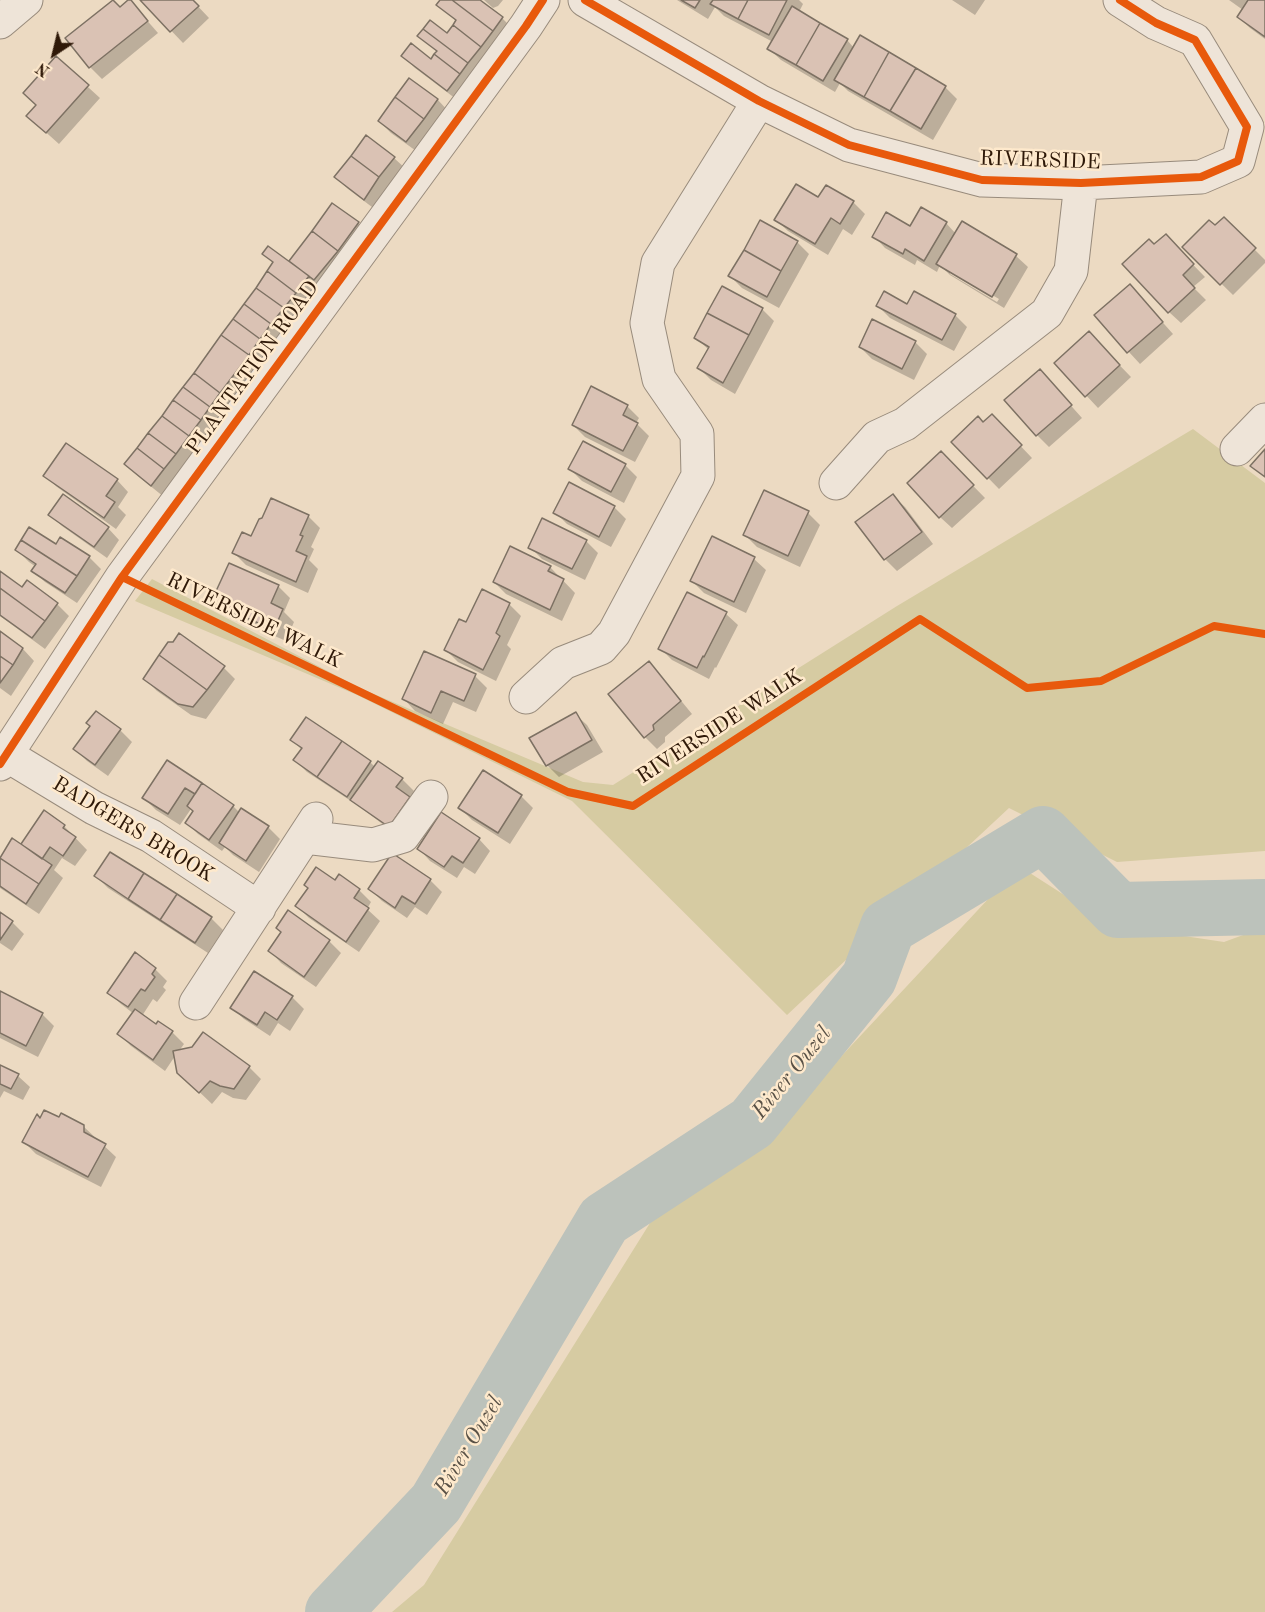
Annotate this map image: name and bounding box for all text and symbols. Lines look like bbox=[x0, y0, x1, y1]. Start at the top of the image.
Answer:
north arrow bbox=[24, 24, 84, 84]
text: N bbox=[34, 59, 53, 79]
street label: RIVERSIDE bbox=[979, 146, 1101, 176]
street label: PLANTATION ROAD bbox=[181, 276, 325, 460]
street label: RIVERSIDE WALK bbox=[162, 567, 346, 675]
street label: RIVERSIDE WALK bbox=[632, 664, 808, 790]
street label: BADGERS BROOK bbox=[47, 772, 219, 888]
water label: River Ouzel bbox=[747, 1021, 837, 1125]
water label: River Ouzel bbox=[429, 1391, 509, 1501]

